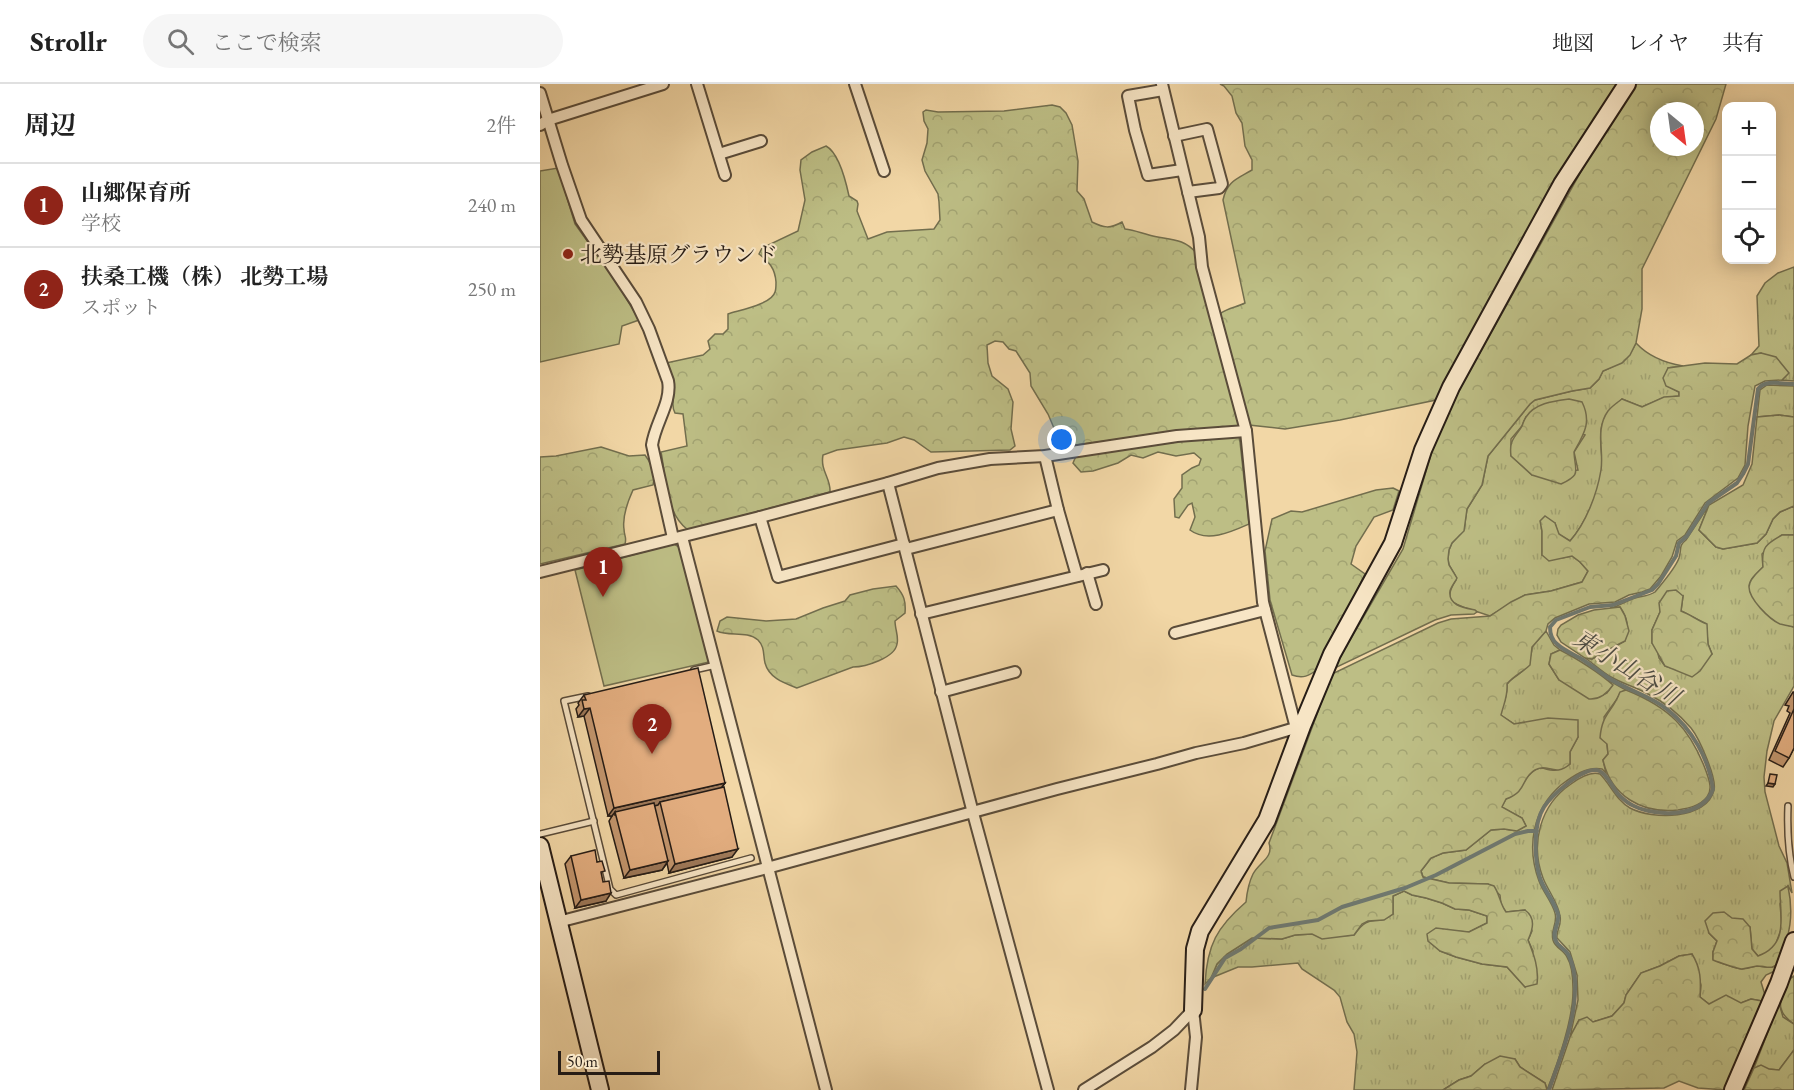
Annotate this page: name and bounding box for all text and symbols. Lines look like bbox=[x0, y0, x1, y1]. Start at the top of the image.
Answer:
search box bbox=[143, 14, 563, 68]
text: Strollr bbox=[30, 23, 107, 59]
icon: search bbox=[164, 25, 197, 58]
text: ここで検索 bbox=[212, 28, 322, 57]
text: 地図 bbox=[1552, 29, 1594, 56]
text: レイヤ bbox=[1627, 29, 1689, 56]
text: 共有 bbox=[1722, 29, 1764, 56]
north arrow bbox=[1650, 102, 1704, 156]
map controls bbox=[1722, 102, 1776, 264]
button: + bbox=[1722, 102, 1776, 156]
text: 周辺 bbox=[24, 108, 76, 142]
text: 2件 bbox=[486, 112, 516, 138]
button: − bbox=[1722, 156, 1776, 210]
text: 山郷保育所 bbox=[81, 178, 191, 207]
text: 1 bbox=[38, 192, 49, 218]
text: 240 m bbox=[468, 192, 516, 218]
text: 学校 bbox=[81, 210, 121, 236]
button: locate bbox=[1722, 210, 1776, 264]
place label: 北勢基原グラウンド bbox=[580, 240, 778, 269]
marker: 北勢基原グラウンド bbox=[561, 247, 575, 261]
text: 扶桑工機（株） 北勢工場 bbox=[81, 262, 328, 291]
text: 2 bbox=[38, 276, 49, 302]
text: 250 m bbox=[468, 276, 516, 302]
text: スポット bbox=[81, 294, 161, 320]
your location bbox=[1047, 425, 1076, 454]
pin: 1 bbox=[584, 548, 622, 597]
water label: 東小山谷川 bbox=[1568, 622, 1689, 714]
pin: 2 bbox=[632, 704, 672, 754]
scale bar bbox=[558, 1048, 660, 1076]
text: 50 m bbox=[567, 1051, 598, 1072]

